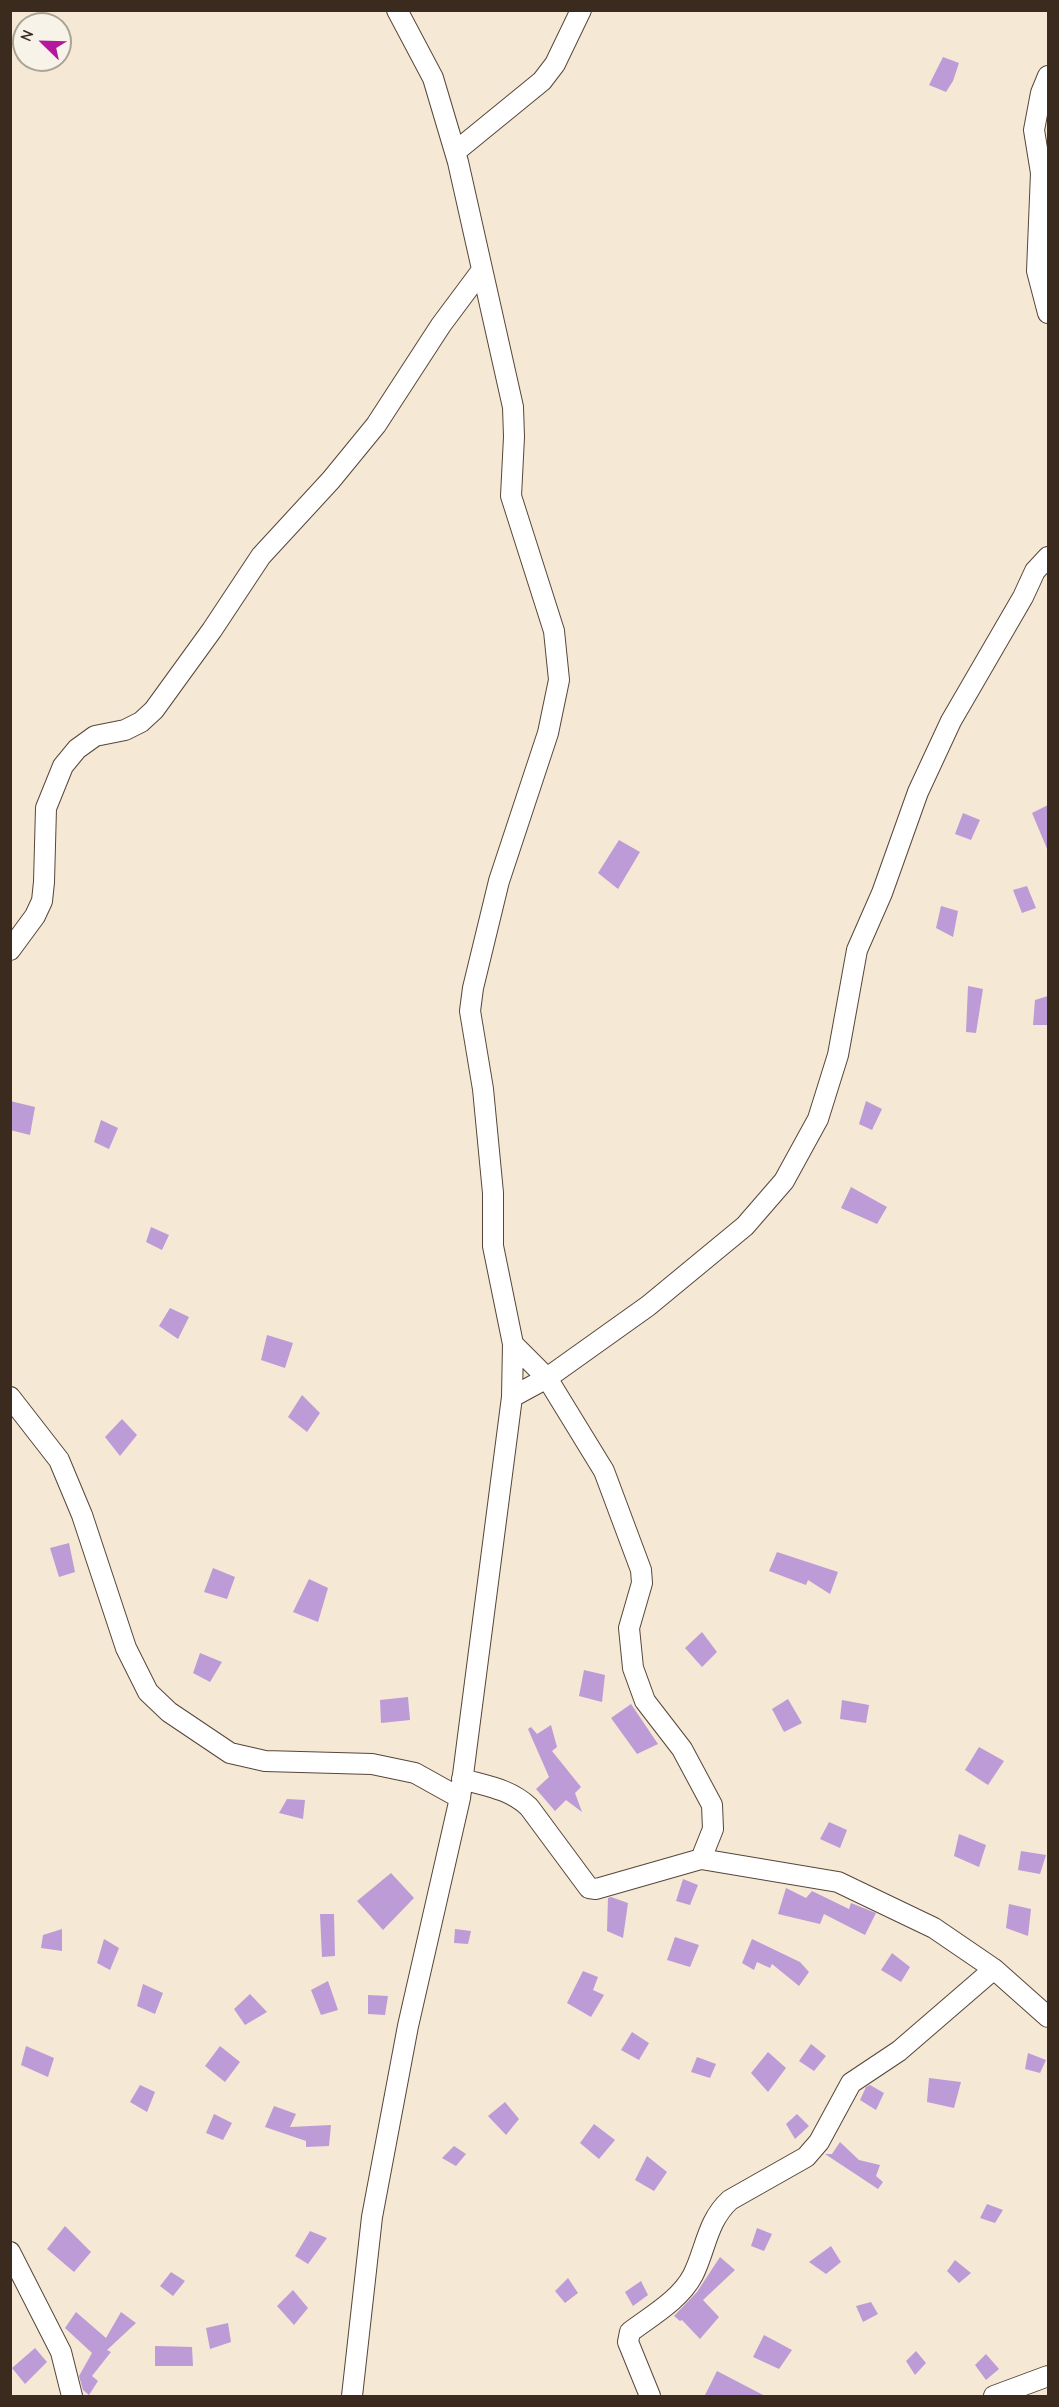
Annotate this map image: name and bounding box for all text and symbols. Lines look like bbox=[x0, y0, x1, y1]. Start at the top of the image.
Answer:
north arrow bbox=[12, 12, 72, 72]
text: N bbox=[17, 27, 38, 44]

